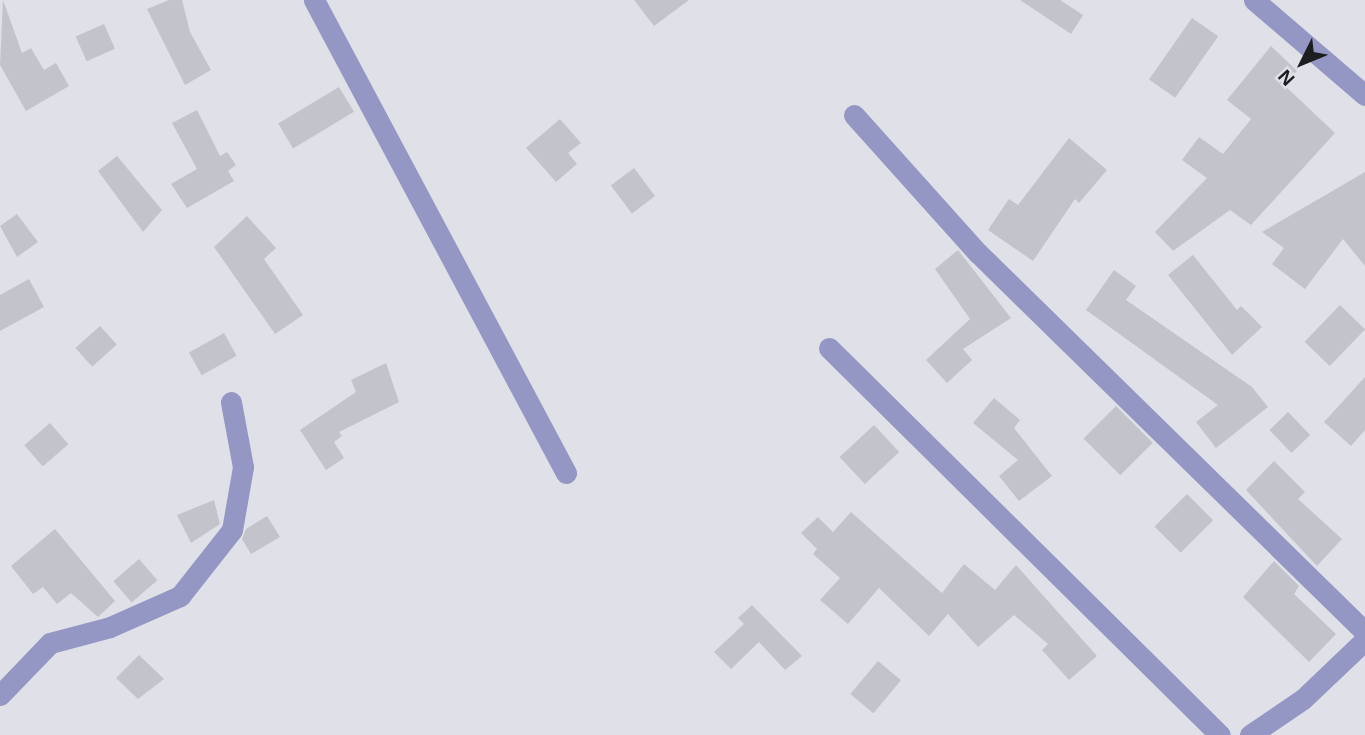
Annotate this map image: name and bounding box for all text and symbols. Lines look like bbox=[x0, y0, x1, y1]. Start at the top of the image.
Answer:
north arrow bbox=[1267, 28, 1337, 98]
text: N bbox=[1274, 65, 1299, 90]

